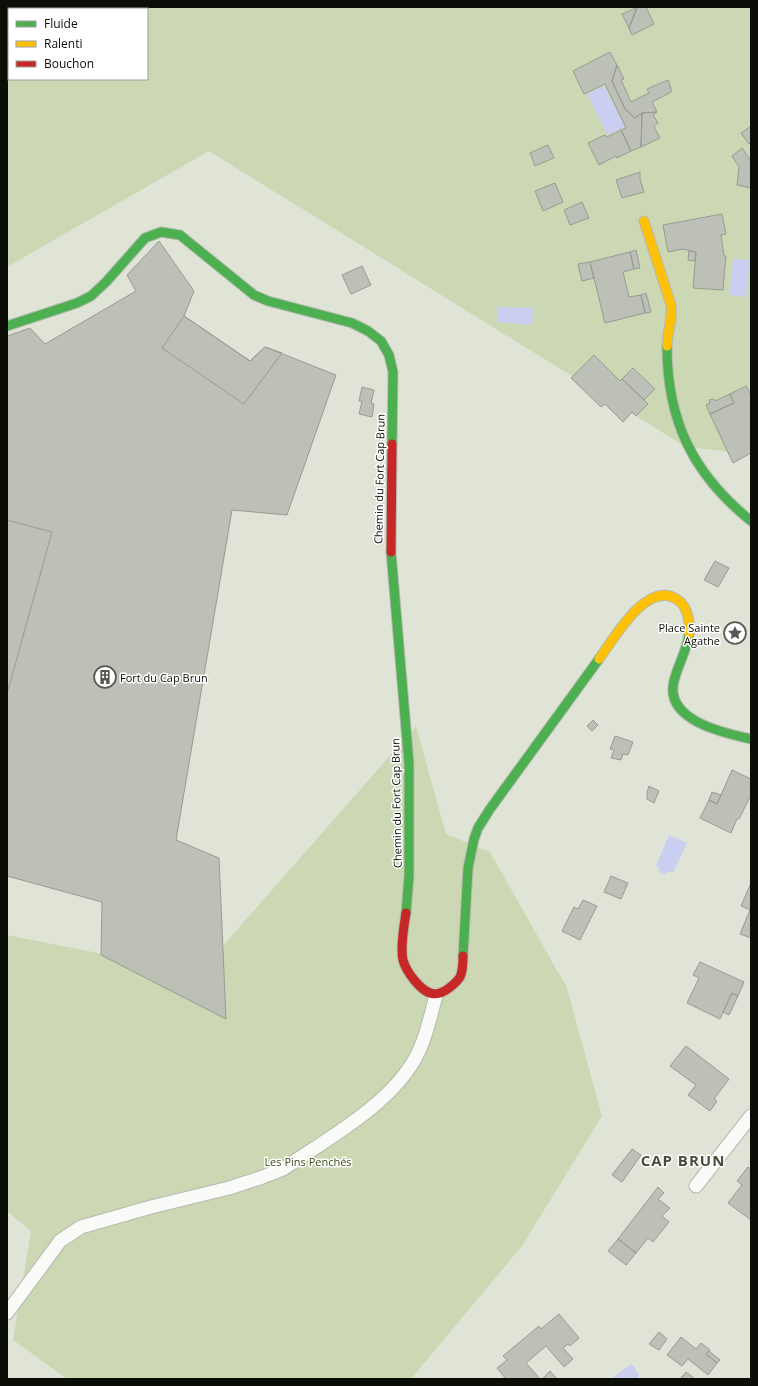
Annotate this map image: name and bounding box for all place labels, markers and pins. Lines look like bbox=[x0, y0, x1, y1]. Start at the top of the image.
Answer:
place label: Place Sainte Agathe bbox=[658, 620, 720, 648]
place icon: Place Sainte Agathe bbox=[722, 620, 748, 646]
building icon: Fort du Cap Brun bbox=[92, 664, 118, 690]
place label: Fort du Cap Brun bbox=[120, 670, 208, 685]

